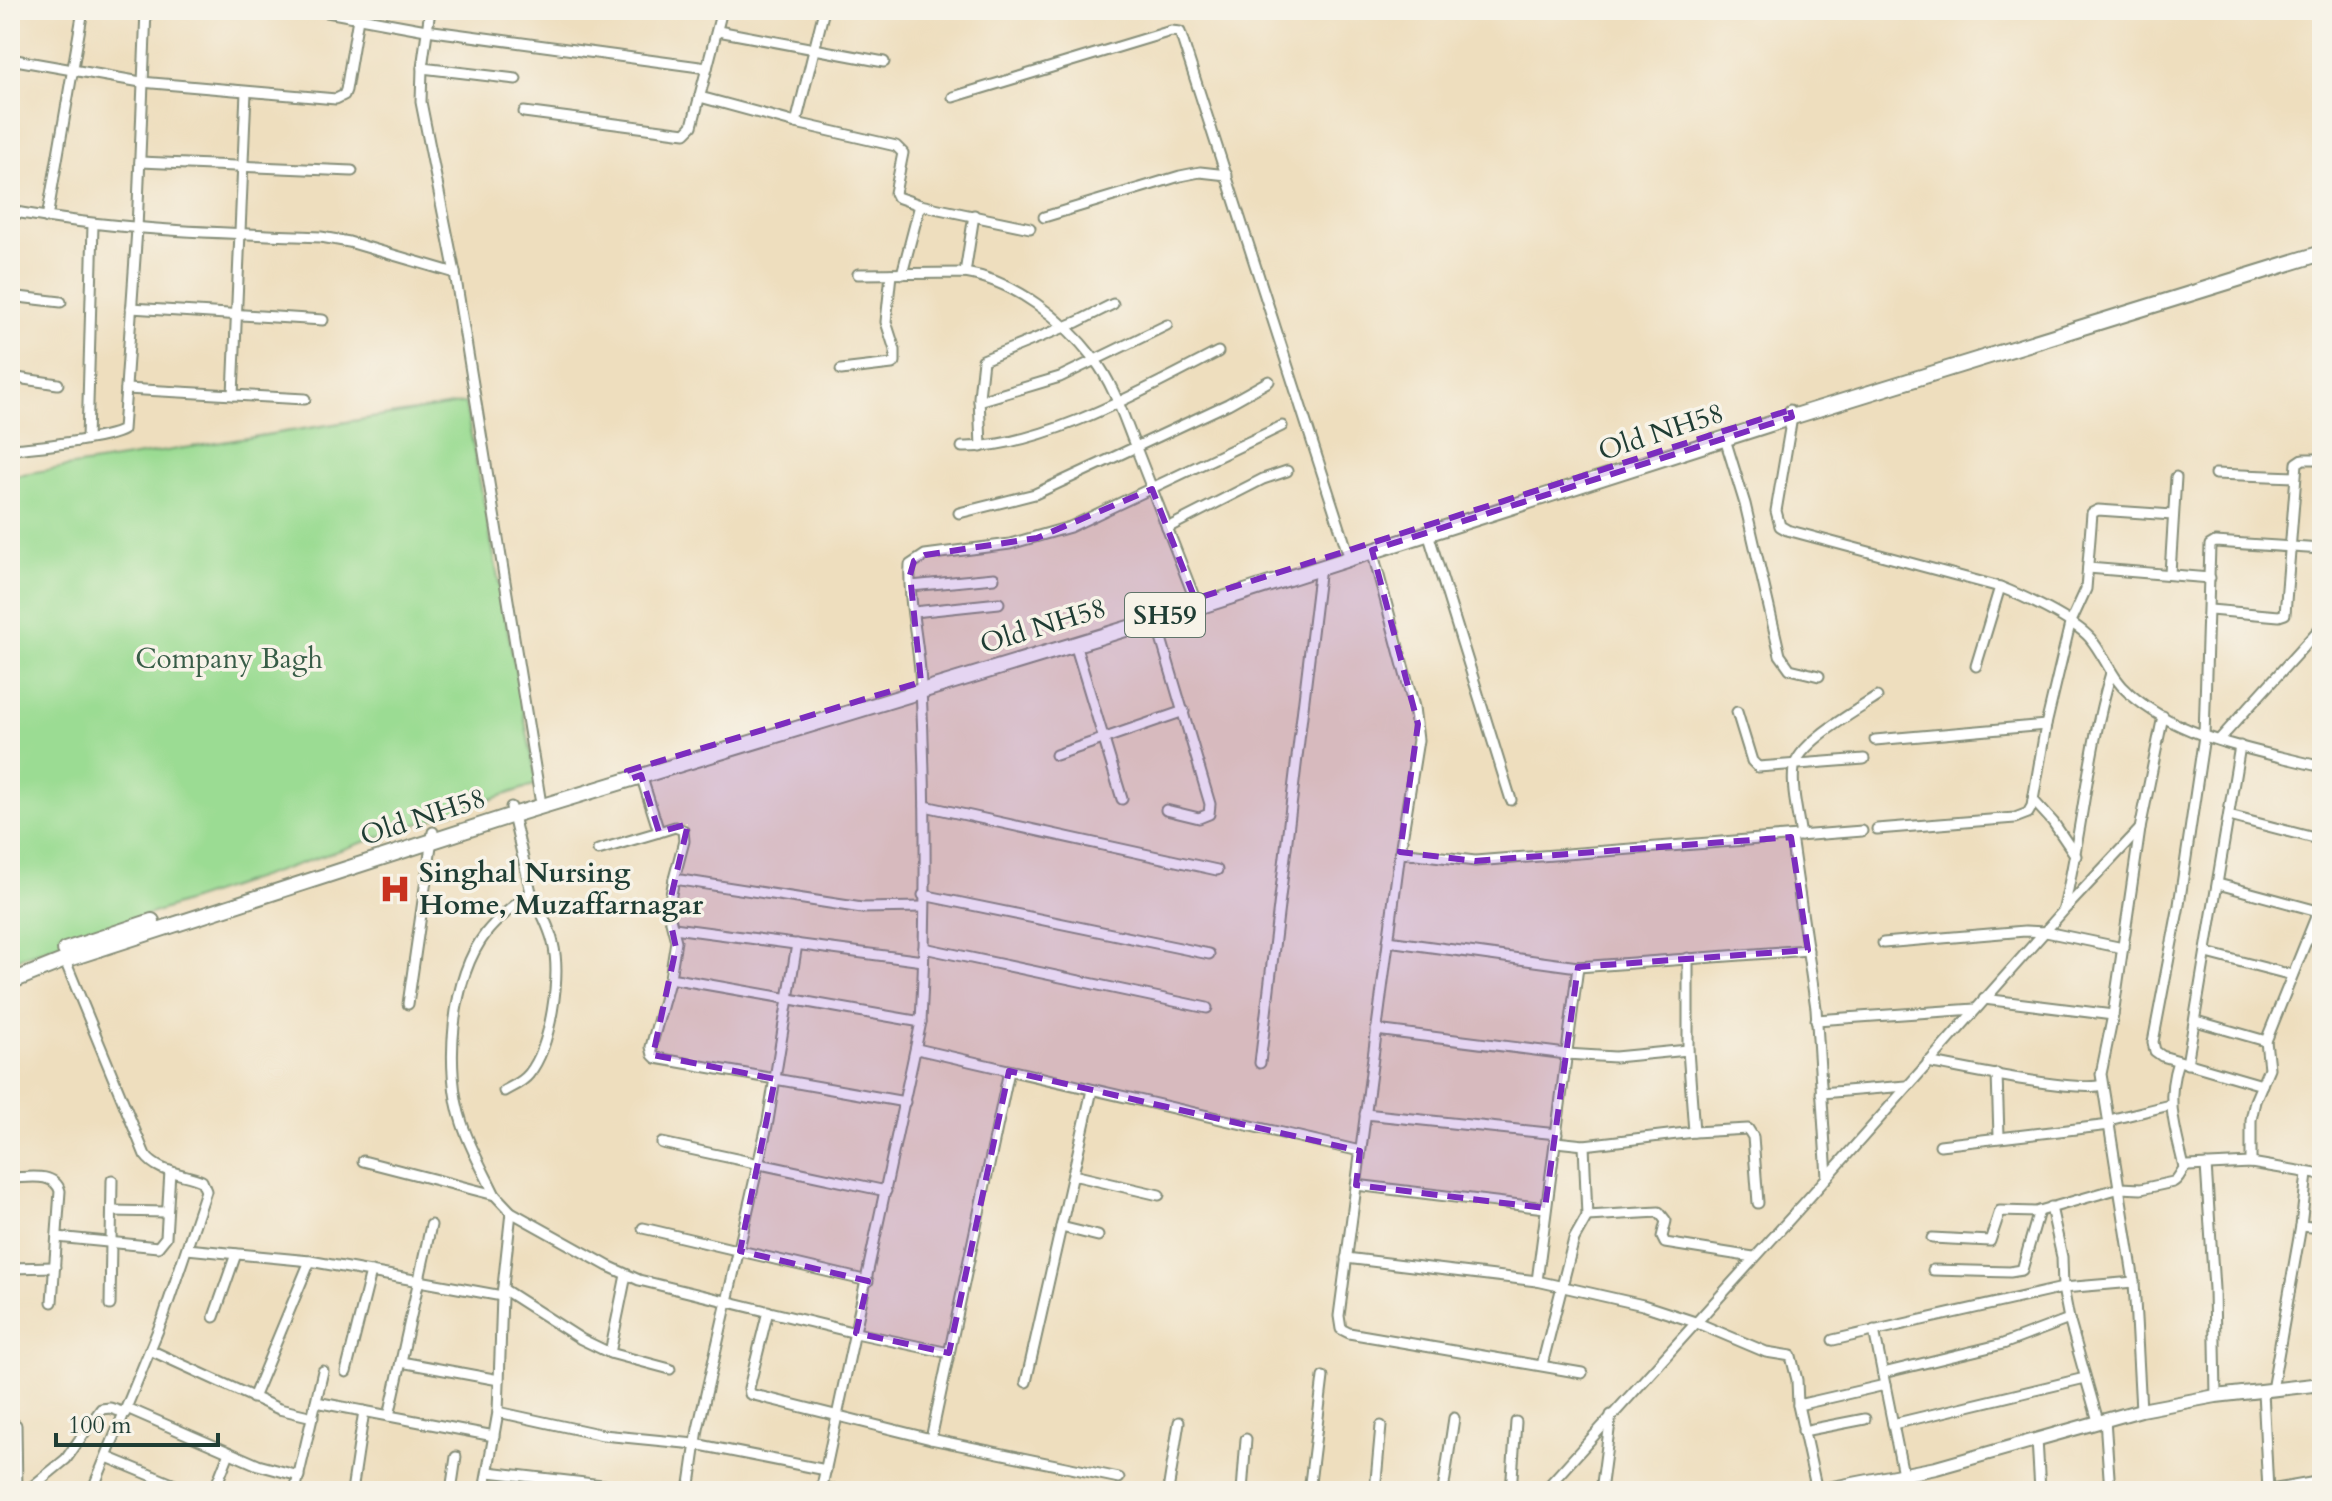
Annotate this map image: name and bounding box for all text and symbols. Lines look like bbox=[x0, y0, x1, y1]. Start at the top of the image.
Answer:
street label: Old NH58 bbox=[1593, 394, 1729, 470]
street label: Old NH58 bbox=[975, 589, 1111, 663]
road number: SH59 bbox=[1125, 593, 1205, 637]
park label: Company Bagh bbox=[135, 640, 323, 678]
street label: Old NH58 bbox=[355, 779, 491, 855]
place label: Singhal Nursing Home, Muzaffarnagar bbox=[419, 854, 704, 924]
hospital icon: Singhal Nursing Home, Muzaffarnagar bbox=[378, 872, 412, 906]
scale bar bbox=[56, 1397, 218, 1447]
text: 100 m bbox=[68, 1409, 132, 1442]

